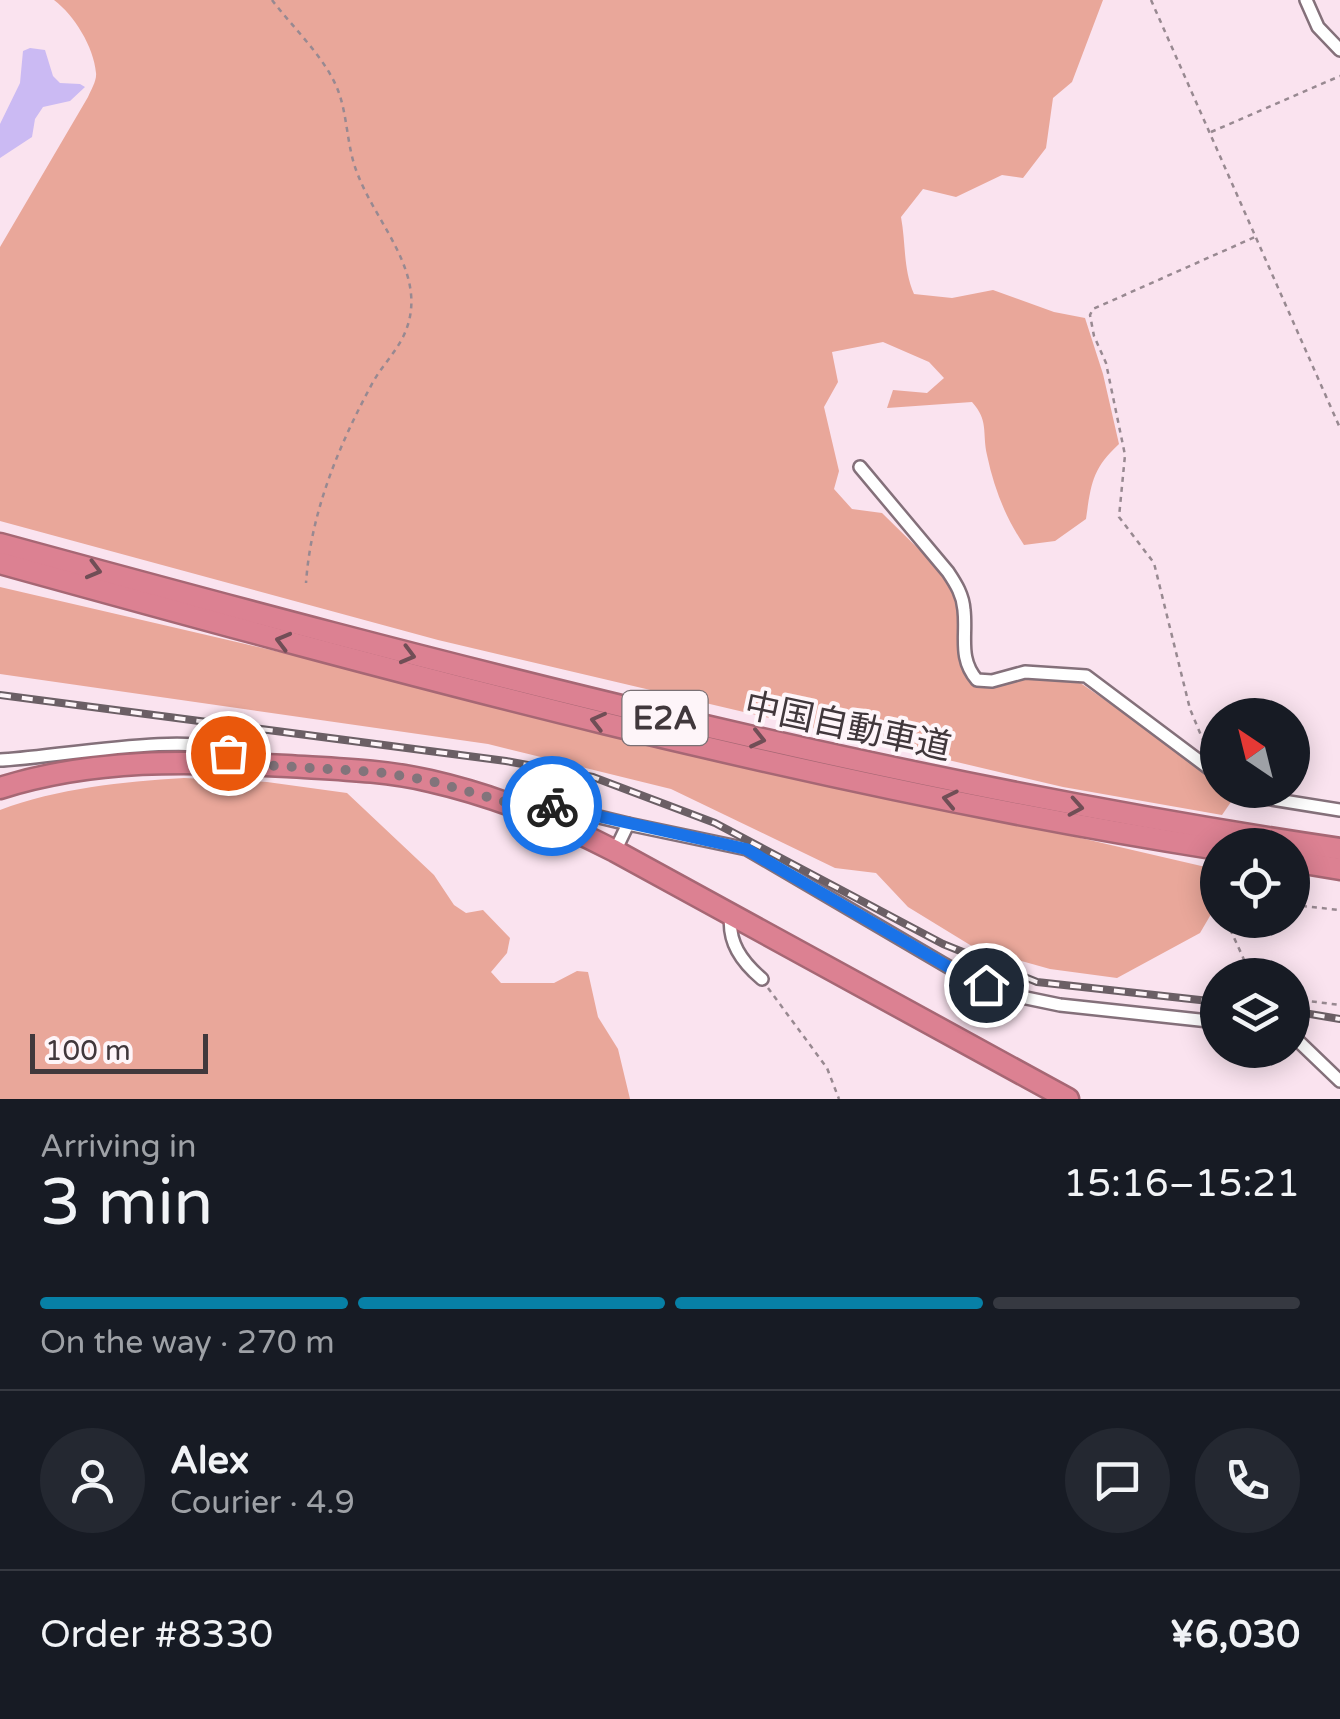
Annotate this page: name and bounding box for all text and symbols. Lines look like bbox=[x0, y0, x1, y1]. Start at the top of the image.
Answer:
one-way arrow bbox=[85, 558, 102, 579]
one-way arrow bbox=[275, 631, 292, 652]
one-way arrow bbox=[399, 643, 416, 664]
street label: 中国自動車道 bbox=[741, 685, 955, 769]
road number: E2A bbox=[622, 691, 708, 745]
north arrow bbox=[1200, 698, 1310, 808]
map controls bbox=[1200, 698, 1310, 1068]
pin bbox=[186, 711, 271, 796]
one-way arrow bbox=[590, 711, 607, 732]
icon: bag bbox=[201, 726, 256, 781]
one-way arrow bbox=[749, 727, 766, 748]
courier bbox=[502, 756, 602, 856]
icon: bike bbox=[525, 779, 580, 834]
one-way arrow bbox=[941, 790, 958, 811]
one-way arrow bbox=[1067, 796, 1084, 817]
button: locate bbox=[1200, 828, 1310, 938]
pin bbox=[944, 943, 1029, 1028]
icon: home bbox=[959, 958, 1014, 1013]
button: layers bbox=[1200, 958, 1310, 1068]
scale bar bbox=[30, 1029, 208, 1074]
text: 100 m bbox=[45, 1034, 131, 1068]
text: Arriving in bbox=[40, 1128, 197, 1166]
text: 15:16–15:21 bbox=[1063, 1161, 1300, 1207]
text: 3 min bbox=[40, 1164, 213, 1243]
text: On the way · 270 m bbox=[40, 1324, 335, 1362]
button: person bbox=[40, 1428, 145, 1533]
button: chat bbox=[1065, 1428, 1170, 1533]
button: phone bbox=[1195, 1428, 1300, 1533]
text: Alex bbox=[170, 1438, 249, 1484]
text: Courier · 4.9 bbox=[170, 1484, 355, 1522]
text: Order #8330 bbox=[40, 1612, 273, 1658]
text: ¥6,030 bbox=[1170, 1612, 1300, 1658]

